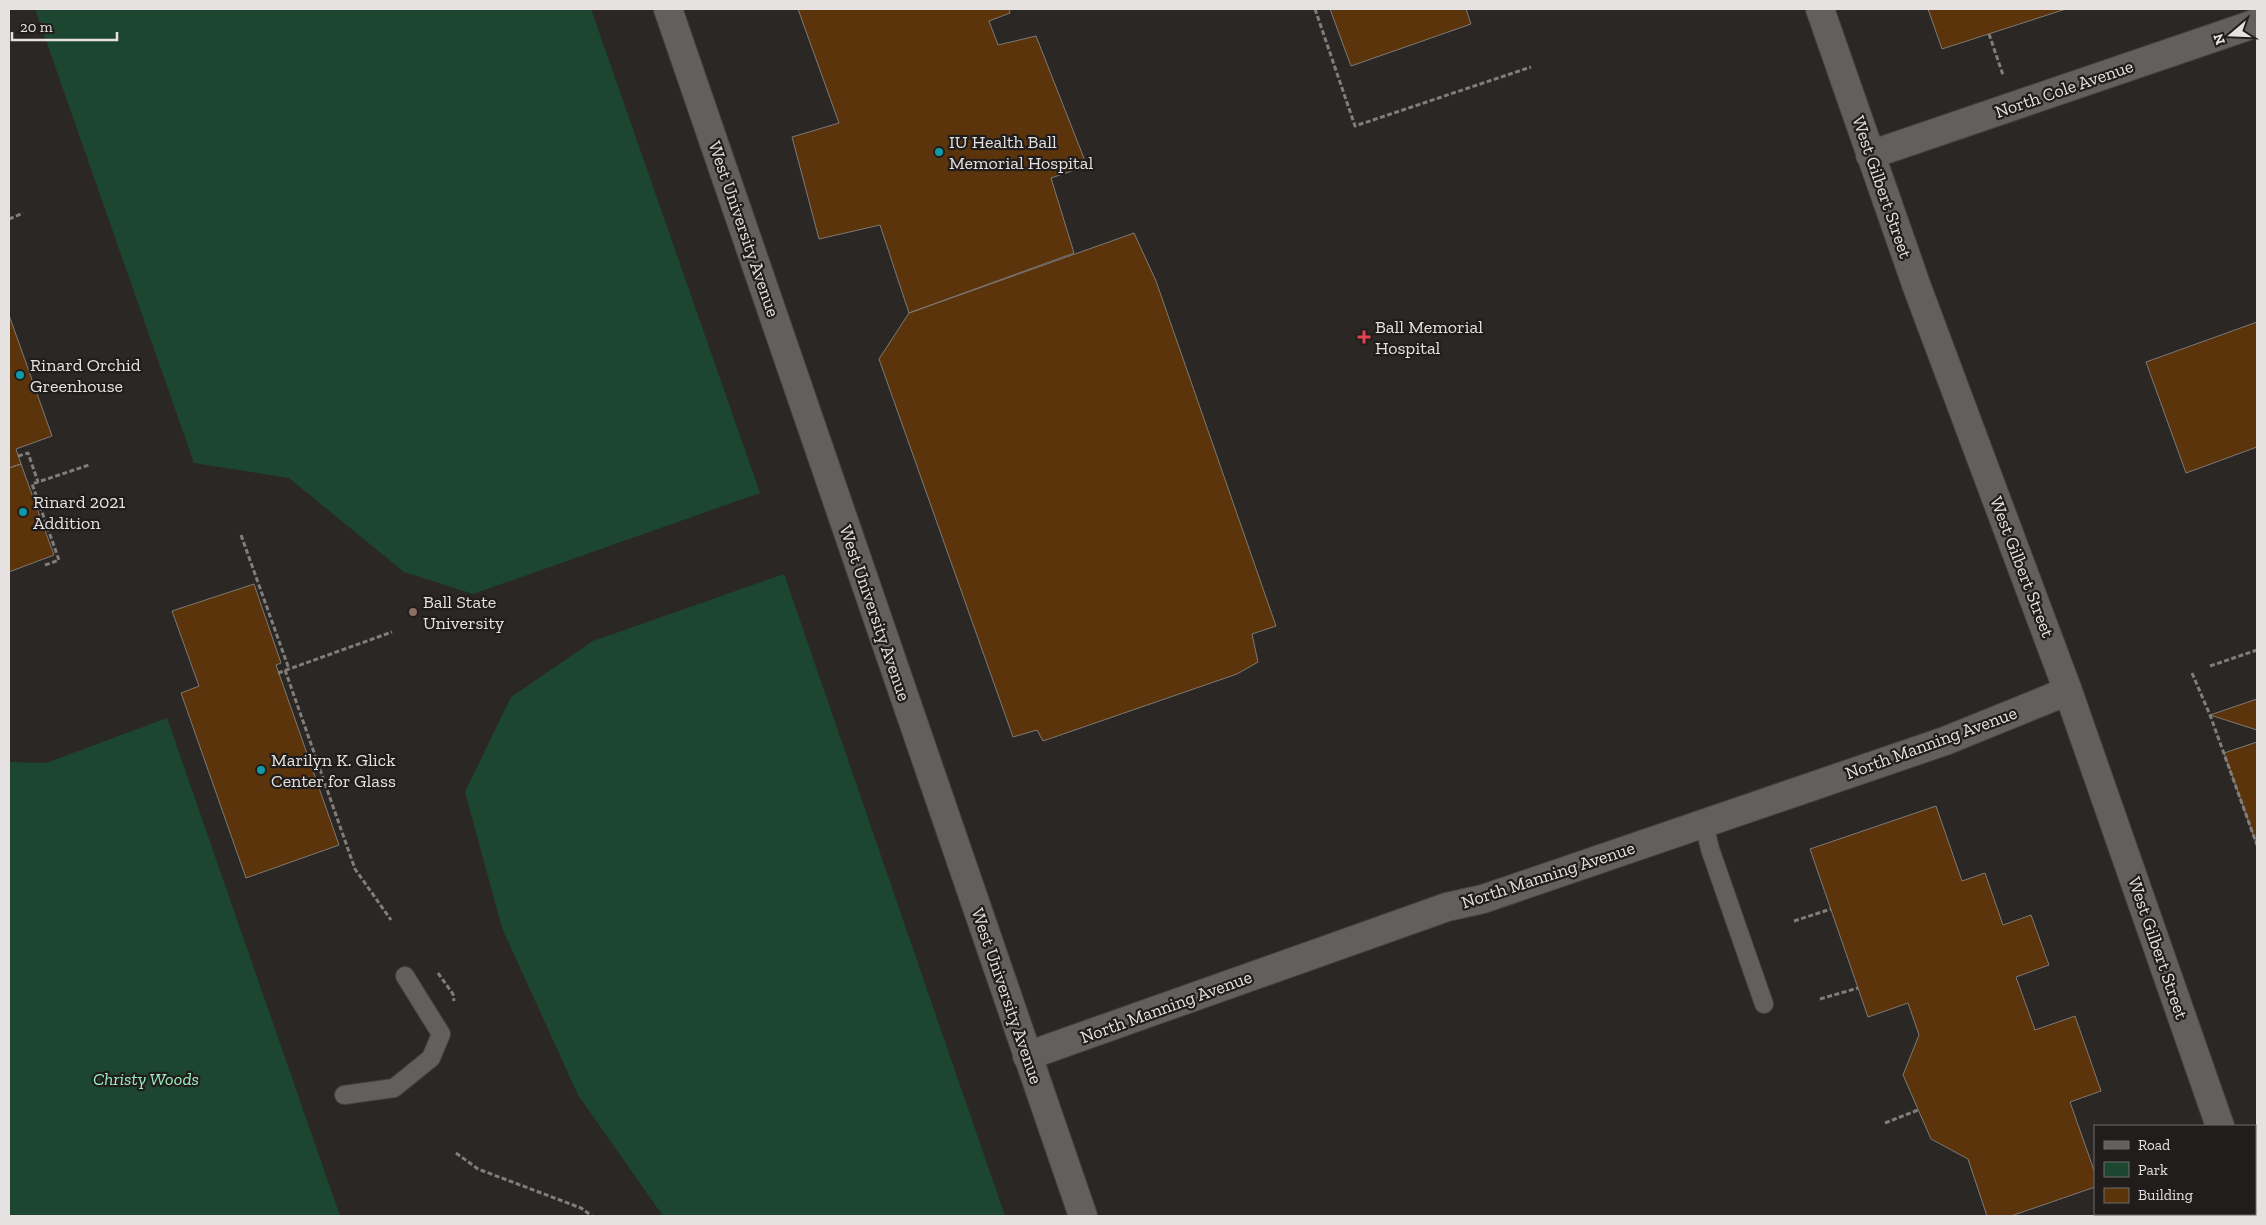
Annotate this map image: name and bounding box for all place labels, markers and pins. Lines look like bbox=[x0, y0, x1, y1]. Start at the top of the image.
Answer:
place label: IU Health Ball Memorial Hospital bbox=[949, 131, 1093, 174]
marker: IU Health Ball Memorial Hospital bbox=[933, 146, 945, 158]
place label: Ball Memorial Hospital bbox=[1375, 316, 1483, 359]
marker: Ball Memorial Hospital bbox=[1357, 330, 1371, 344]
place label: Rinard Orchid Greenhouse bbox=[30, 354, 141, 397]
marker: Rinard Orchid Greenhouse bbox=[14, 369, 26, 381]
place label: Rinard 2021 Addition bbox=[33, 491, 126, 534]
marker: Rinard 2021 Addition bbox=[17, 506, 29, 518]
place label: Ball State University bbox=[423, 591, 505, 634]
marker: Ball State University bbox=[407, 606, 419, 618]
place label: Marilyn K. Glick Center for Glass bbox=[271, 749, 396, 792]
marker: Marilyn K. Glick Center for Glass bbox=[255, 764, 267, 776]

